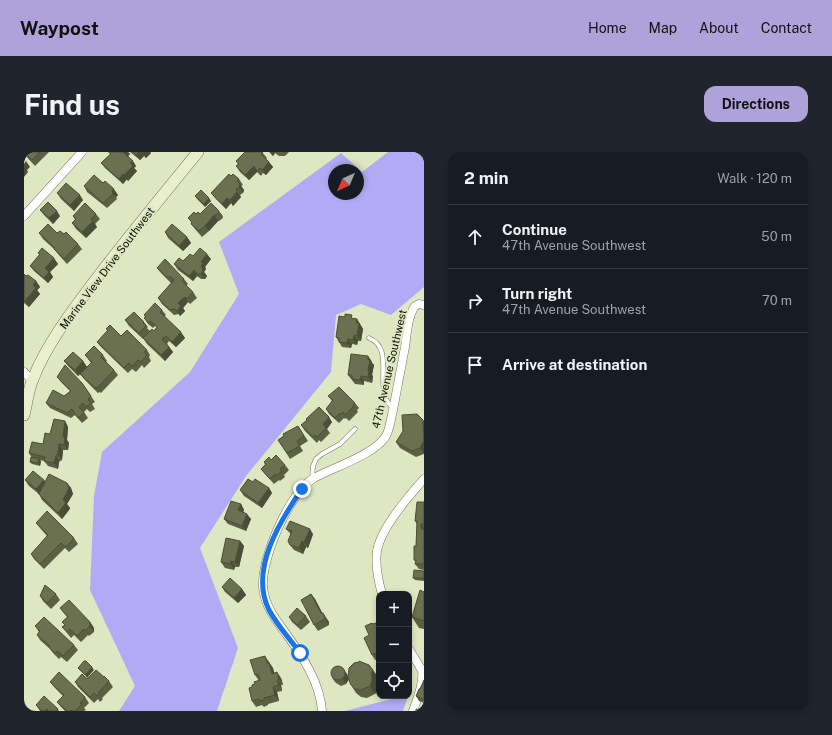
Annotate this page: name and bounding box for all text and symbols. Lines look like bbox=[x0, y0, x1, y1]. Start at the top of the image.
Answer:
text: Waypost bbox=[20, 17, 99, 39]
text: Home bbox=[588, 20, 627, 36]
text: Map bbox=[649, 20, 677, 36]
text: About bbox=[699, 20, 739, 36]
text: Contact bbox=[761, 20, 812, 36]
button: Directions bbox=[704, 86, 808, 122]
text: Find us bbox=[24, 88, 120, 121]
north arrow bbox=[328, 164, 364, 200]
text: 2 min bbox=[464, 168, 509, 188]
text: Walk · 120 m bbox=[717, 171, 792, 186]
street label: Marine View Drive Southwest bbox=[57, 205, 157, 331]
text: Continue bbox=[502, 221, 567, 238]
icon: ahead bbox=[464, 226, 486, 248]
text: 50 m bbox=[761, 229, 792, 244]
text: 47th Avenue Southwest bbox=[502, 238, 646, 253]
text: Turn right bbox=[502, 285, 572, 302]
icon: right bbox=[464, 290, 486, 312]
text: 70 m bbox=[762, 293, 792, 308]
text: 47th Avenue Southwest bbox=[502, 302, 646, 317]
street label: 47th Avenue Southwest bbox=[369, 308, 409, 430]
icon: arrive bbox=[464, 354, 486, 376]
text: Arrive at destination bbox=[502, 356, 647, 373]
route end bbox=[293, 480, 311, 498]
map controls bbox=[376, 591, 412, 699]
button: + bbox=[376, 591, 412, 627]
button: − bbox=[376, 627, 412, 663]
route start bbox=[291, 644, 309, 662]
button: locate bbox=[376, 663, 412, 699]

